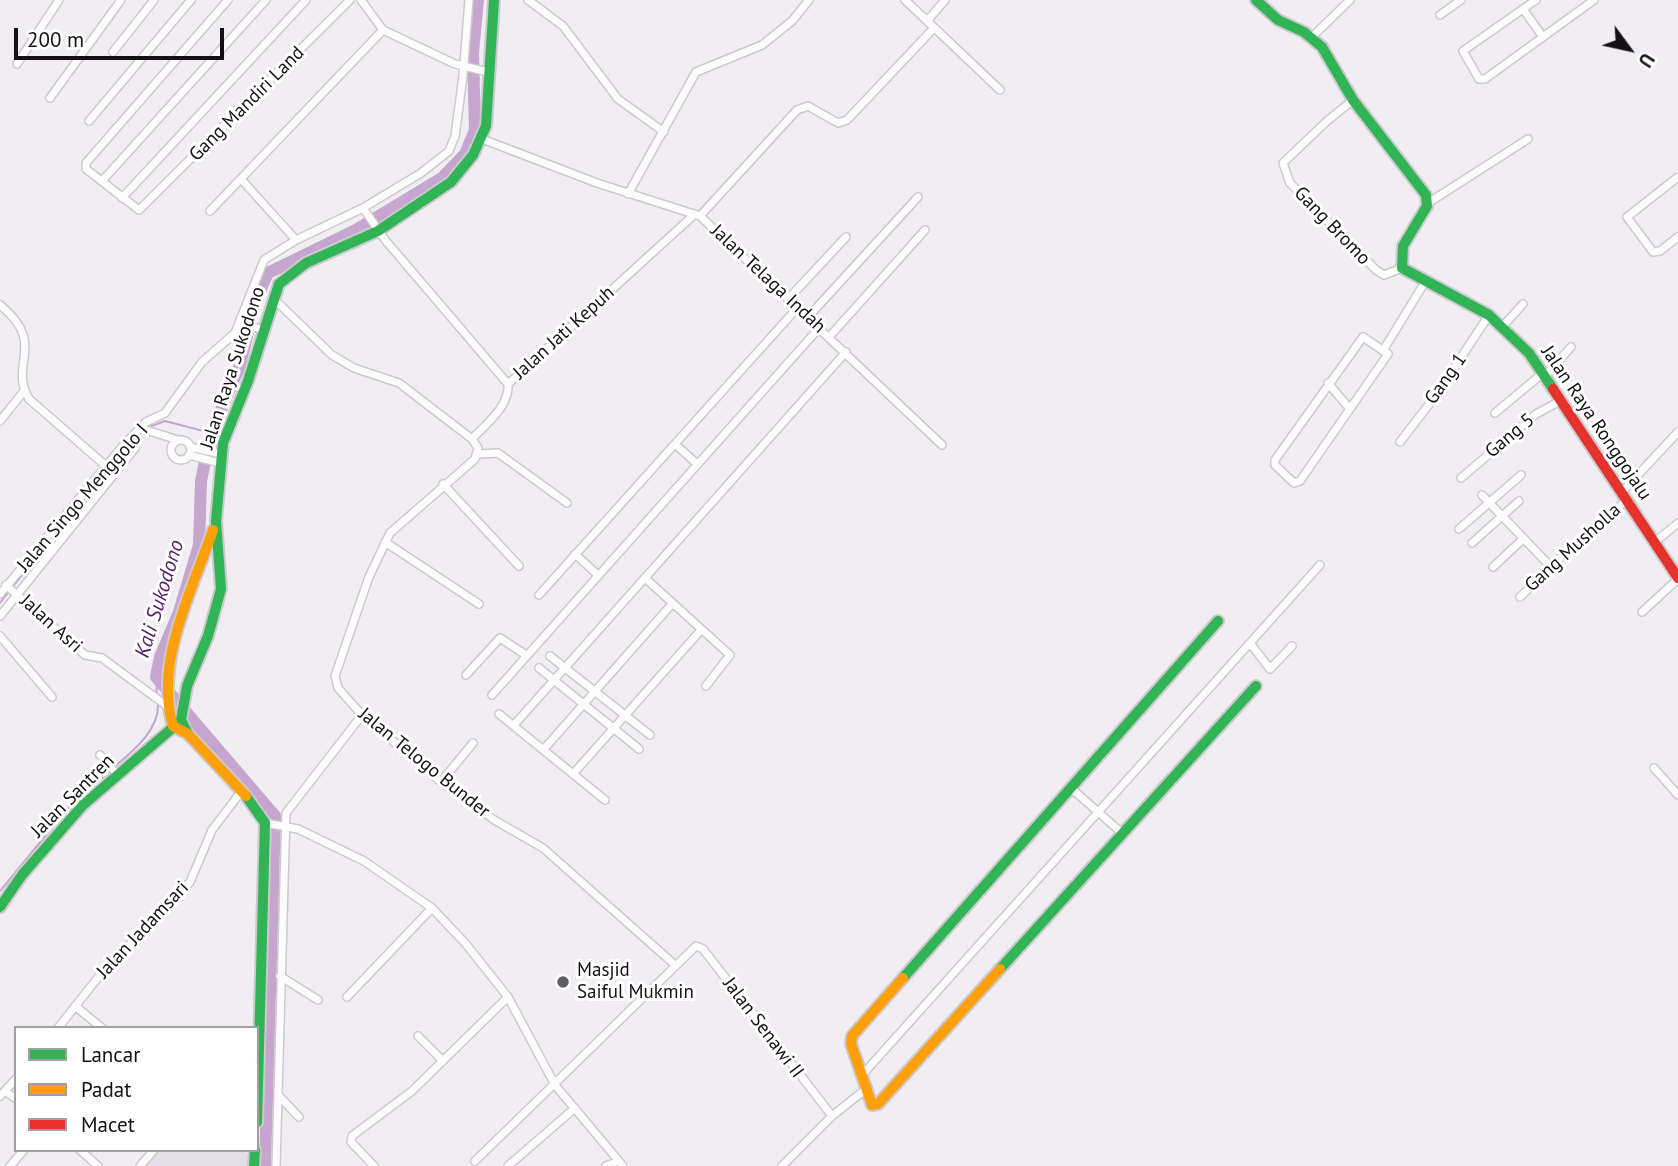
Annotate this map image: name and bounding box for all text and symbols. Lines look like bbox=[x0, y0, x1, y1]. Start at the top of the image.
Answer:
scale bar bbox=[18, 14, 228, 58]
north arrow bbox=[1594, 14, 1664, 84]
text: 200 m bbox=[27, 26, 84, 53]
street label: Gang Mandiri Land bbox=[185, 42, 309, 166]
text: U bbox=[1633, 49, 1660, 72]
street label: Gang Bromo bbox=[1289, 182, 1375, 270]
street label: Jalan Telaga Indah bbox=[706, 220, 830, 338]
street label: Jalan Jati Kepuh bbox=[509, 282, 619, 384]
street label: Jalan Raya Sukodono bbox=[196, 284, 270, 452]
street label: Jalan Raya Ronggojalu bbox=[1536, 342, 1656, 504]
street label: Gang 1 bbox=[1420, 349, 1472, 409]
street label: Gang 5 bbox=[1481, 409, 1539, 463]
street label: Jalan Singo Menggolo I bbox=[13, 419, 153, 577]
street label: Gang Musholla bbox=[1520, 499, 1626, 597]
water label: Kali Sukodono bbox=[130, 537, 190, 661]
street label: Jalan Asri bbox=[15, 590, 87, 658]
street label: Jalan Telogo Bunder bbox=[354, 703, 494, 823]
street label: Jalan Santren bbox=[27, 750, 119, 842]
street label: Jalan Jadamsari bbox=[92, 877, 194, 983]
place label: Masjid Saiful Mukmin bbox=[577, 960, 694, 1004]
street label: Jalan Senawi II bbox=[718, 973, 808, 1083]
marker: Masjid Saiful Mukmin bbox=[555, 974, 571, 990]
legend bbox=[14, 1026, 259, 1152]
text: Lancar bbox=[81, 1041, 140, 1068]
text: Padat bbox=[81, 1076, 131, 1103]
text: Macet bbox=[81, 1111, 135, 1138]

